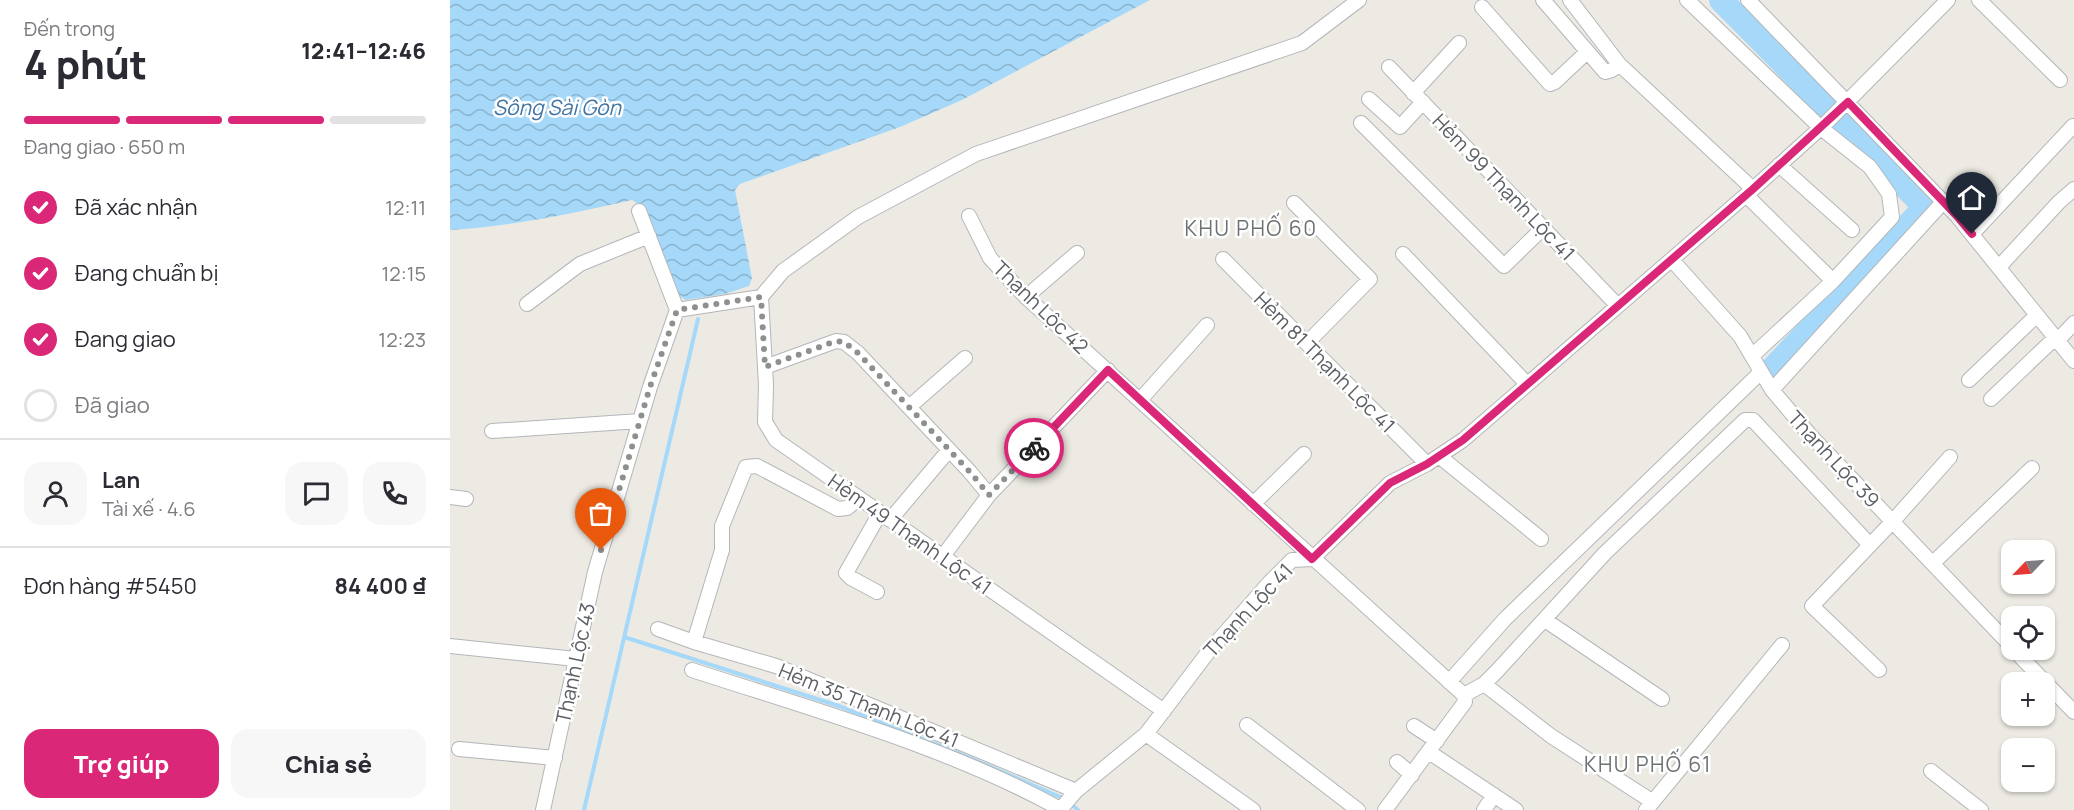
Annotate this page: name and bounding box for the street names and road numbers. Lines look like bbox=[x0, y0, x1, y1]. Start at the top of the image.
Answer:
street label: Hẻm 99 Thạnh Lộc 41 bbox=[1427, 108, 1581, 266]
street label: Thạnh Lộc 42 bbox=[987, 255, 1095, 359]
street label: Hẻm 81 Thạnh Lộc 41 bbox=[1249, 286, 1401, 438]
street label: Thạnh Lộc 39 bbox=[1782, 405, 1886, 513]
street label: Hẻm 49 Thạnh Lộc 41 bbox=[823, 467, 997, 601]
street label: Thạnh Lộc 41 bbox=[1197, 557, 1299, 663]
street label: Thạnh Lộc 43 bbox=[549, 600, 601, 726]
street label: Hẻm 35 Thạnh Lộc 41 bbox=[775, 656, 963, 754]

